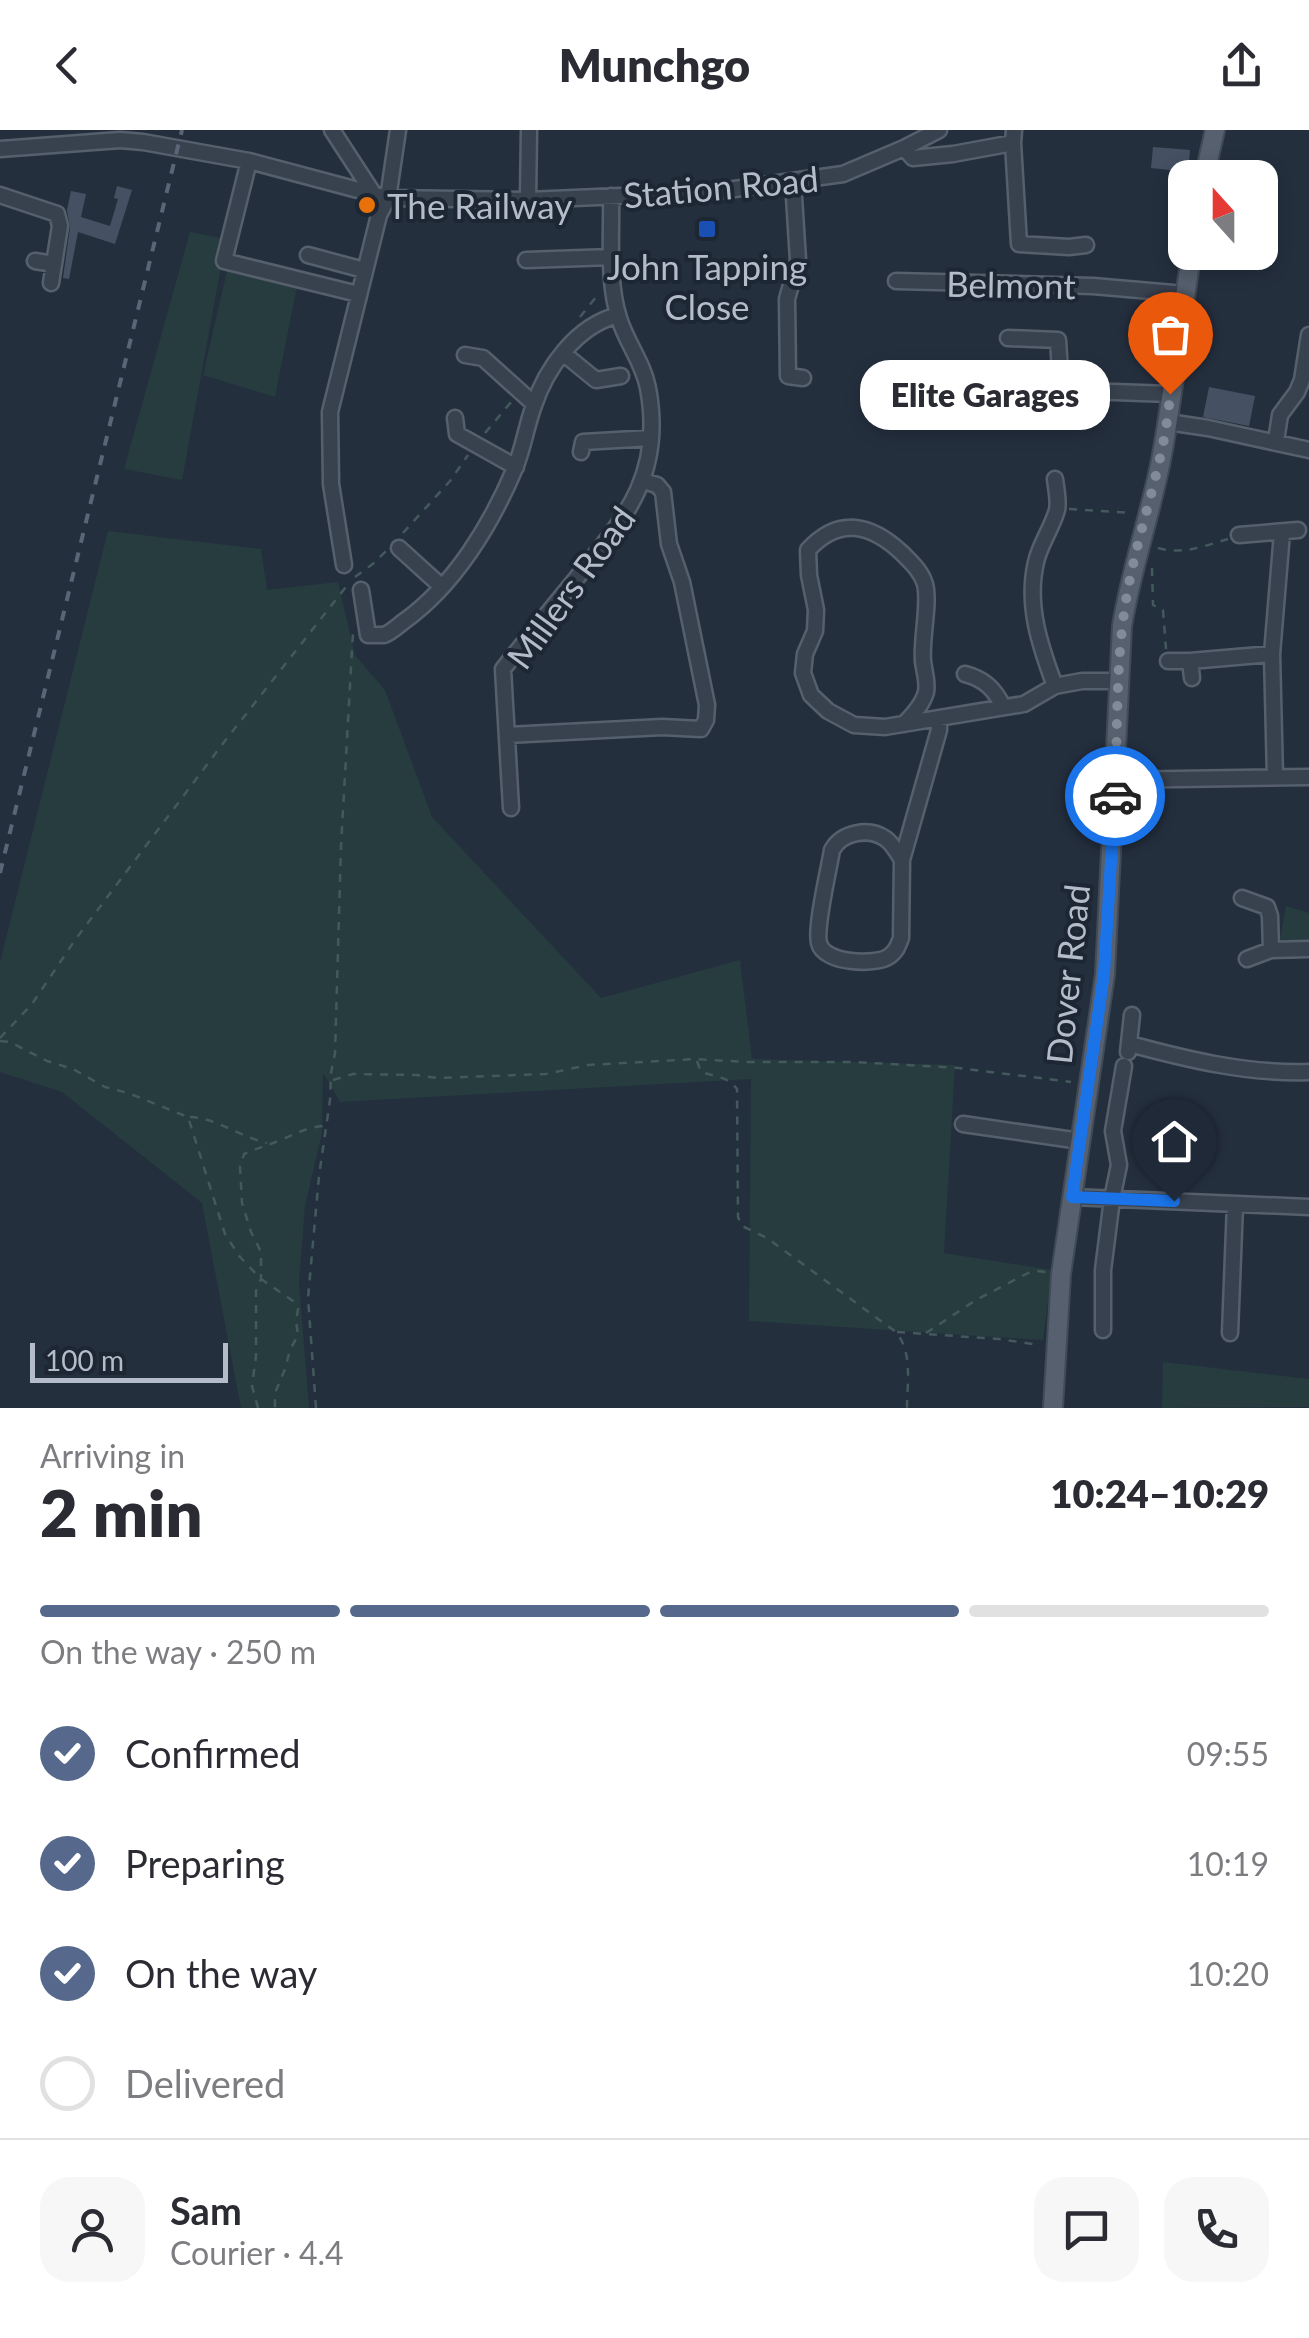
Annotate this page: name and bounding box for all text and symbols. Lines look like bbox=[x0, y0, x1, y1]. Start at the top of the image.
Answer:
icon: back bbox=[40, 38, 95, 93]
text: Munchgo bbox=[559, 38, 750, 92]
icon: share bbox=[1214, 38, 1269, 93]
street label: Station Road bbox=[622, 157, 820, 215]
north arrow bbox=[1168, 160, 1278, 270]
map controls bbox=[1168, 160, 1278, 270]
place label: The Railway bbox=[387, 184, 572, 226]
marker: The Railway bbox=[356, 194, 378, 216]
marker: John Tapping Close bbox=[696, 218, 718, 240]
place label: John Tapping Close bbox=[607, 245, 807, 327]
street label: Belmont bbox=[946, 262, 1077, 306]
pin bbox=[1128, 292, 1213, 395]
icon: bag bbox=[1143, 307, 1198, 362]
callout: Elite Garages bbox=[860, 359, 1110, 429]
text: Elite Garages bbox=[891, 375, 1079, 414]
street label: Millers Road bbox=[497, 498, 643, 676]
courier bbox=[1065, 746, 1165, 846]
icon: car bbox=[1088, 769, 1143, 824]
street label: Dover Road bbox=[1037, 882, 1097, 1066]
pin bbox=[1132, 1099, 1217, 1202]
icon: home bbox=[1147, 1114, 1202, 1169]
scale bar bbox=[30, 1338, 228, 1382]
text: 100 m bbox=[45, 1343, 124, 1377]
text: Arriving in bbox=[40, 1436, 185, 1475]
text: 10:24–10:29 bbox=[1050, 1470, 1269, 1516]
text: 2 min bbox=[40, 1473, 202, 1551]
text: On the way · 250 m bbox=[40, 1632, 316, 1671]
icon: check bbox=[40, 1726, 95, 1781]
text: Confirmed bbox=[125, 1730, 301, 1776]
text: 09:55 bbox=[1187, 1734, 1269, 1773]
icon: check bbox=[40, 1836, 95, 1891]
text: Preparing bbox=[125, 1840, 285, 1886]
text: 10:19 bbox=[1187, 1844, 1269, 1883]
icon: check bbox=[40, 1946, 95, 2001]
text: On the way bbox=[125, 1950, 317, 1996]
text: 10:20 bbox=[1187, 1954, 1269, 1993]
text: Delivered bbox=[125, 2060, 285, 2106]
button: person bbox=[40, 2177, 145, 2282]
button: chat bbox=[1034, 2177, 1139, 2282]
button: phone bbox=[1164, 2177, 1269, 2282]
text: Sam bbox=[170, 2187, 242, 2233]
text: Courier · 4.4 bbox=[170, 2233, 344, 2272]

